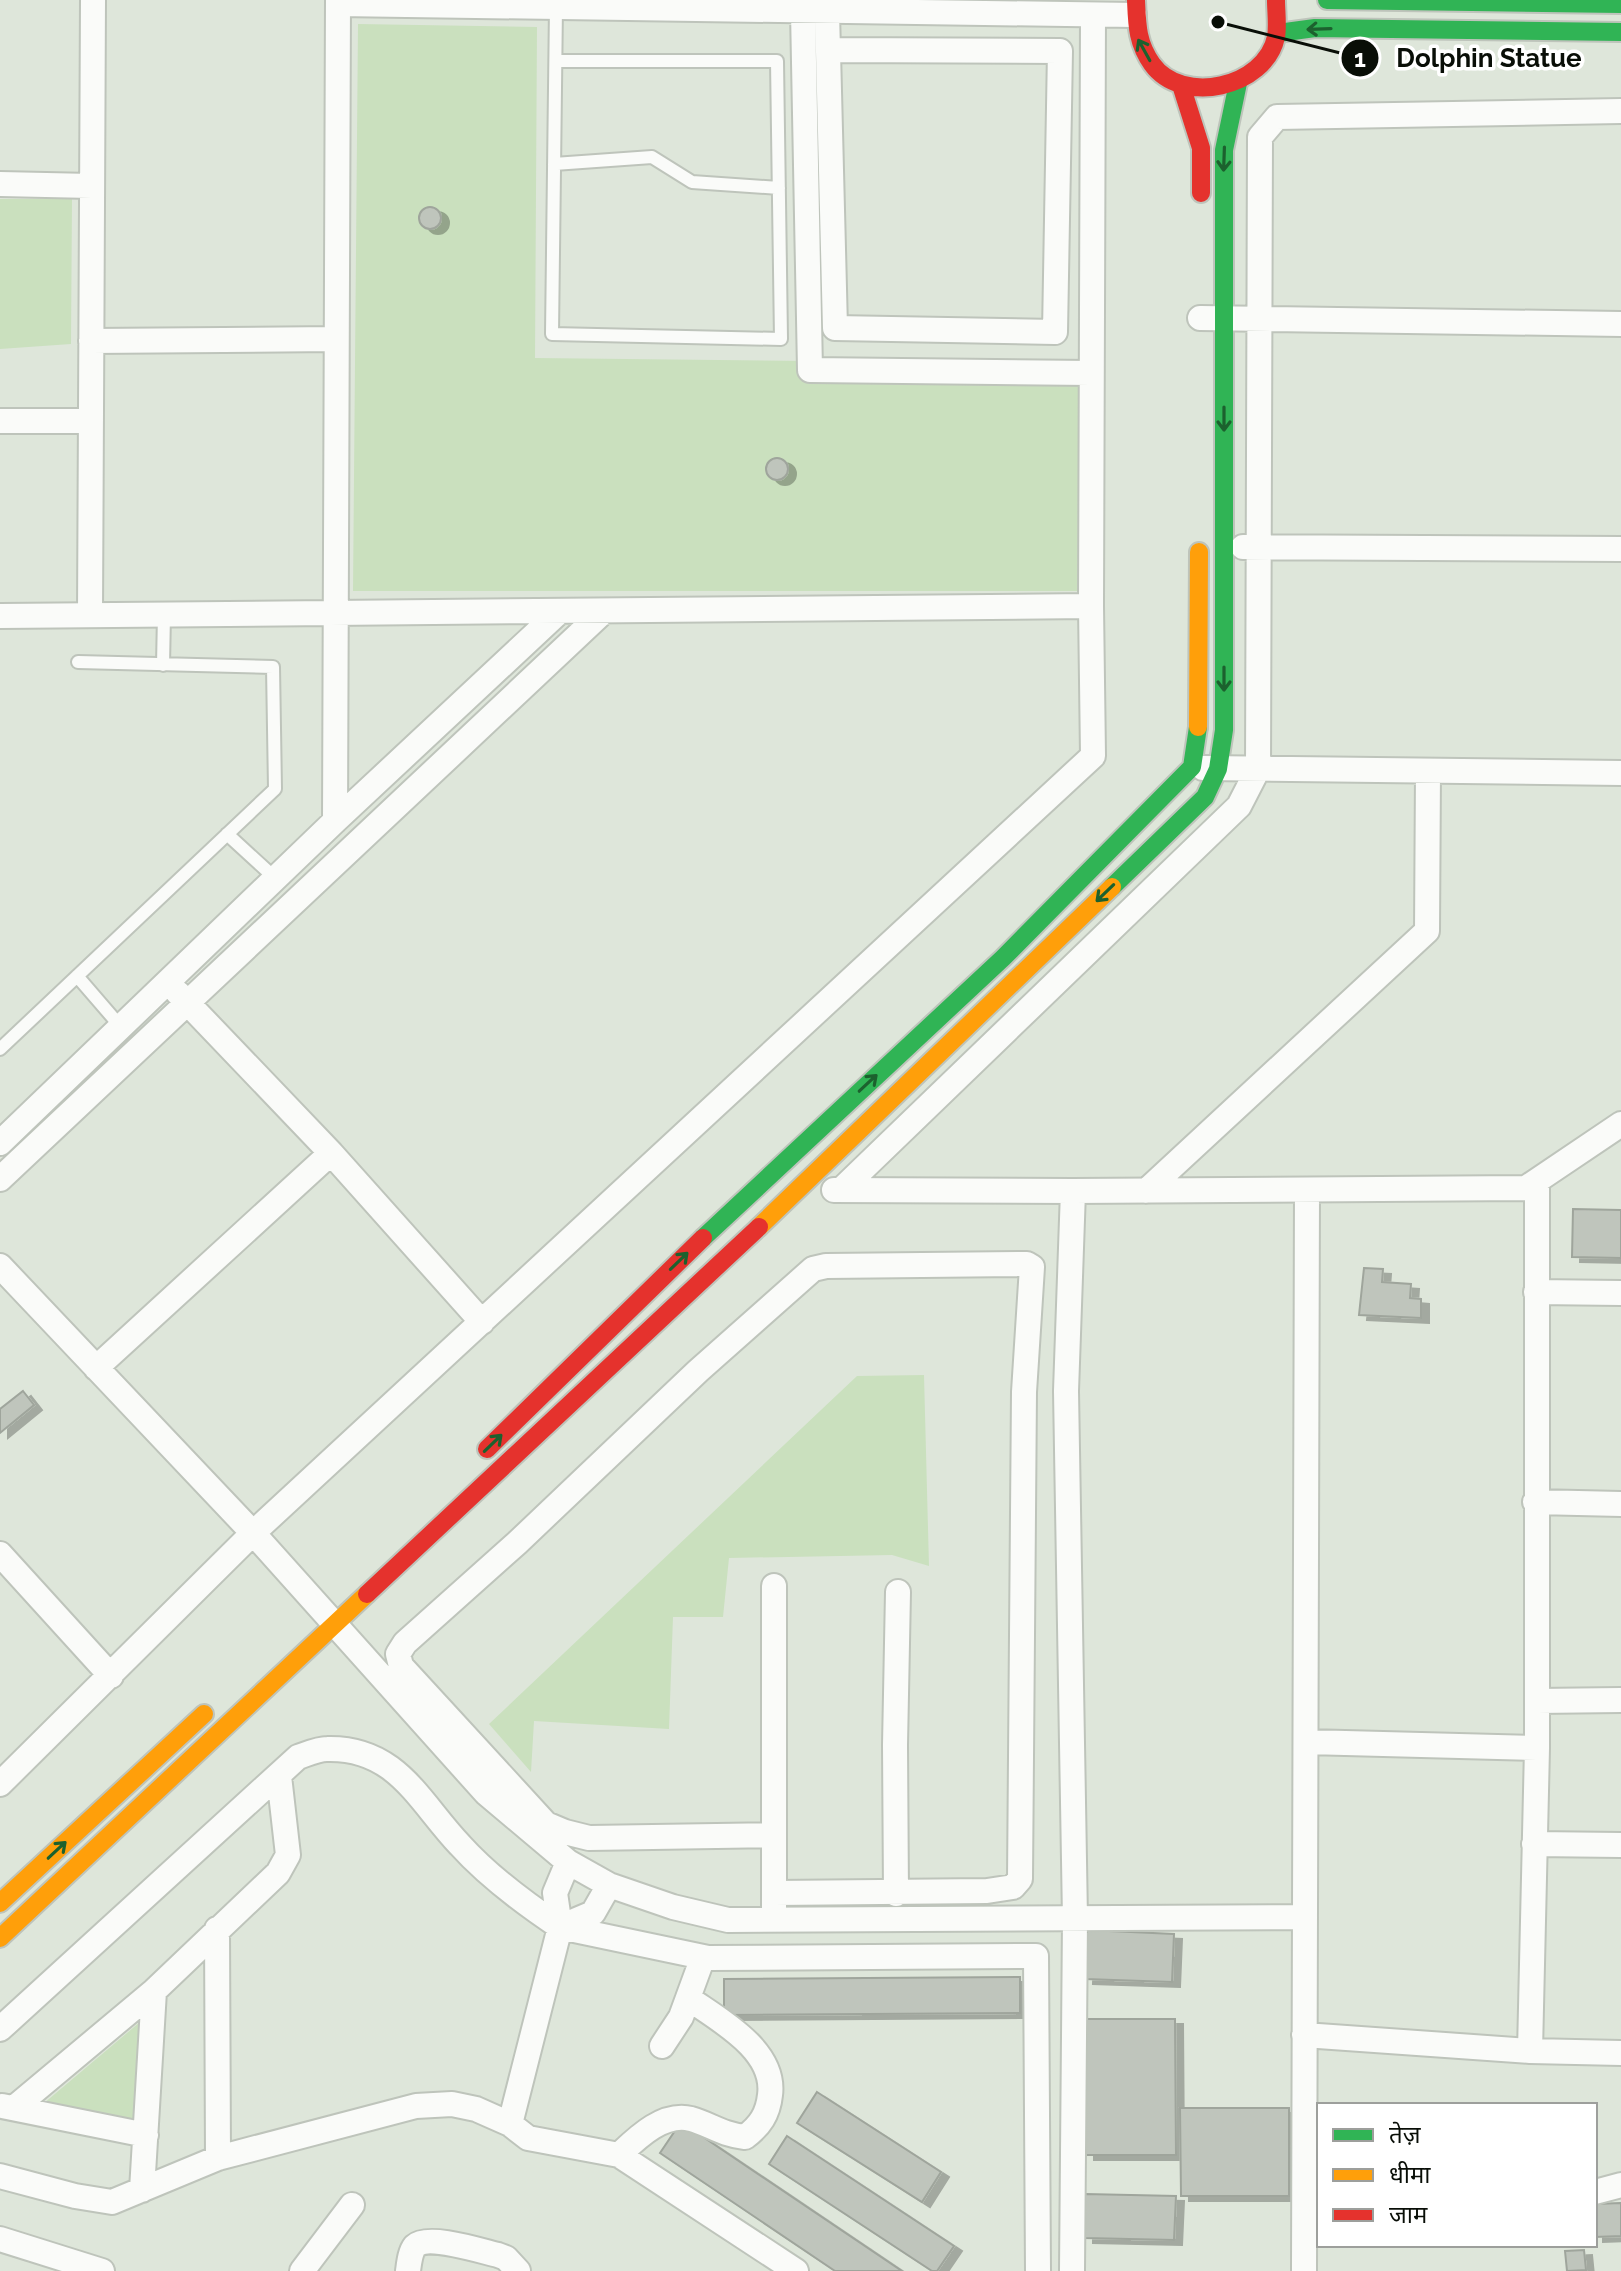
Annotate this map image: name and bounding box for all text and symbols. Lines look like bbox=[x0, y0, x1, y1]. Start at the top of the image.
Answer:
one-way arrow bbox=[1306, 21, 1333, 36]
callout: Dolphin Statue bbox=[1340, 33, 1598, 83]
one-way arrow bbox=[1135, 39, 1151, 62]
text: Dolphin Statue bbox=[1396, 43, 1582, 73]
text: 1 bbox=[1354, 44, 1366, 73]
one-way arrow bbox=[1217, 145, 1232, 172]
one-way arrow bbox=[1216, 405, 1232, 432]
one-way arrow bbox=[1216, 665, 1232, 692]
one-way arrow bbox=[1095, 884, 1115, 903]
one-way arrow bbox=[857, 1074, 877, 1092]
one-way arrow bbox=[669, 1252, 689, 1271]
one-way arrow bbox=[483, 1434, 503, 1453]
one-way arrow bbox=[47, 1840, 67, 1859]
legend bbox=[1317, 2103, 1597, 2247]
text: तेज़ bbox=[1389, 2120, 1422, 2149]
text: धीमा bbox=[1389, 2160, 1431, 2189]
text: जाम bbox=[1389, 2200, 1428, 2229]

